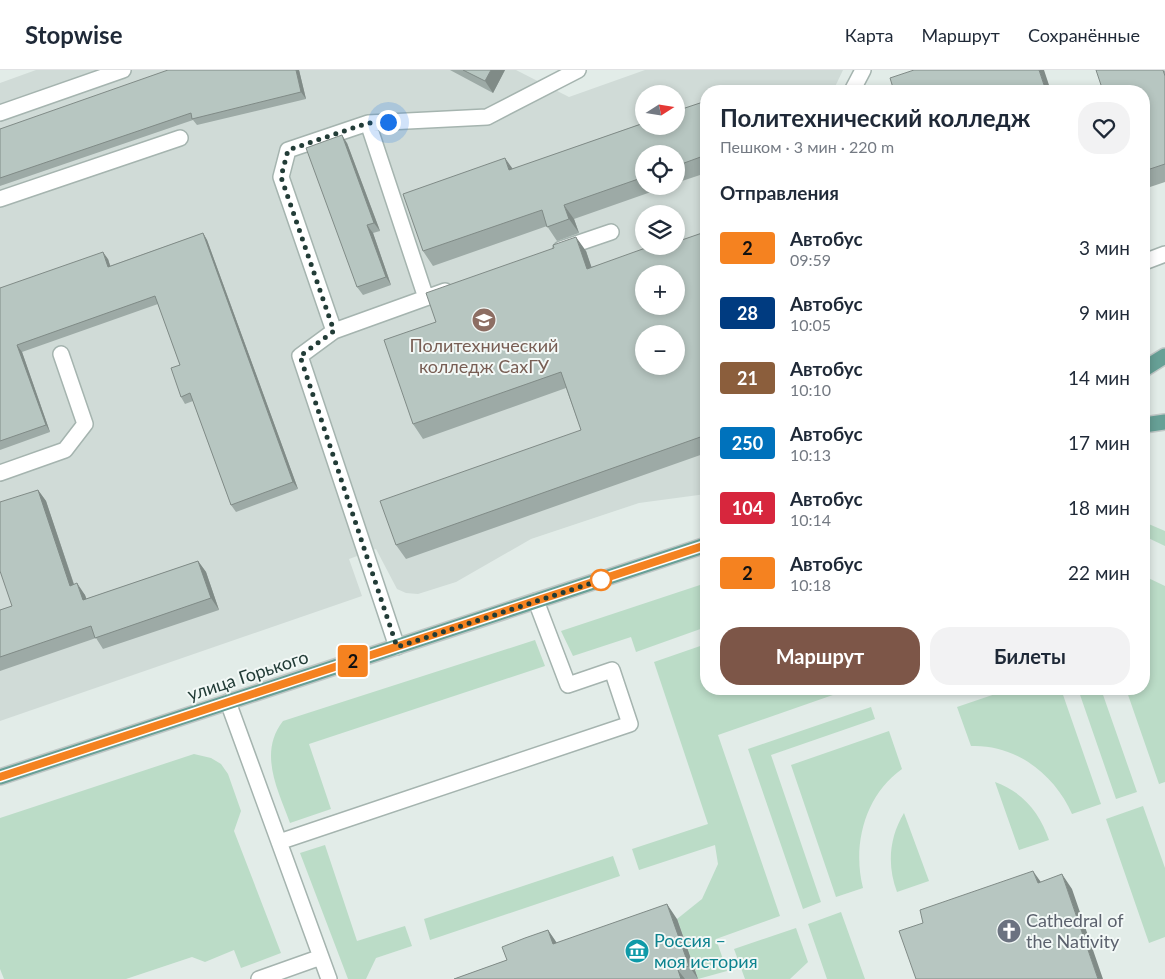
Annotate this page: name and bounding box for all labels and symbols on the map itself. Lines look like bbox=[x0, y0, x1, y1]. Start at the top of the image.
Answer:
north arrow bbox=[635, 85, 685, 135]
your location bbox=[376, 110, 401, 135]
school or university icon: Политехнический колледж СахГУ bbox=[471, 307, 497, 333]
place label: Политехнический колледж СахГУ bbox=[410, 334, 558, 377]
unlabelled marker bbox=[590, 569, 612, 591]
street label: улица Горького bbox=[185, 645, 311, 705]
line badge: 2 bbox=[337, 645, 369, 677]
place label: Cathedral of the Nativity bbox=[1026, 909, 1124, 952]
church icon: Cathedral of the Nativity bbox=[996, 918, 1022, 944]
place label: Россия – моя история bbox=[654, 929, 758, 972]
museum icon: Россия – моя история bbox=[624, 938, 650, 964]

